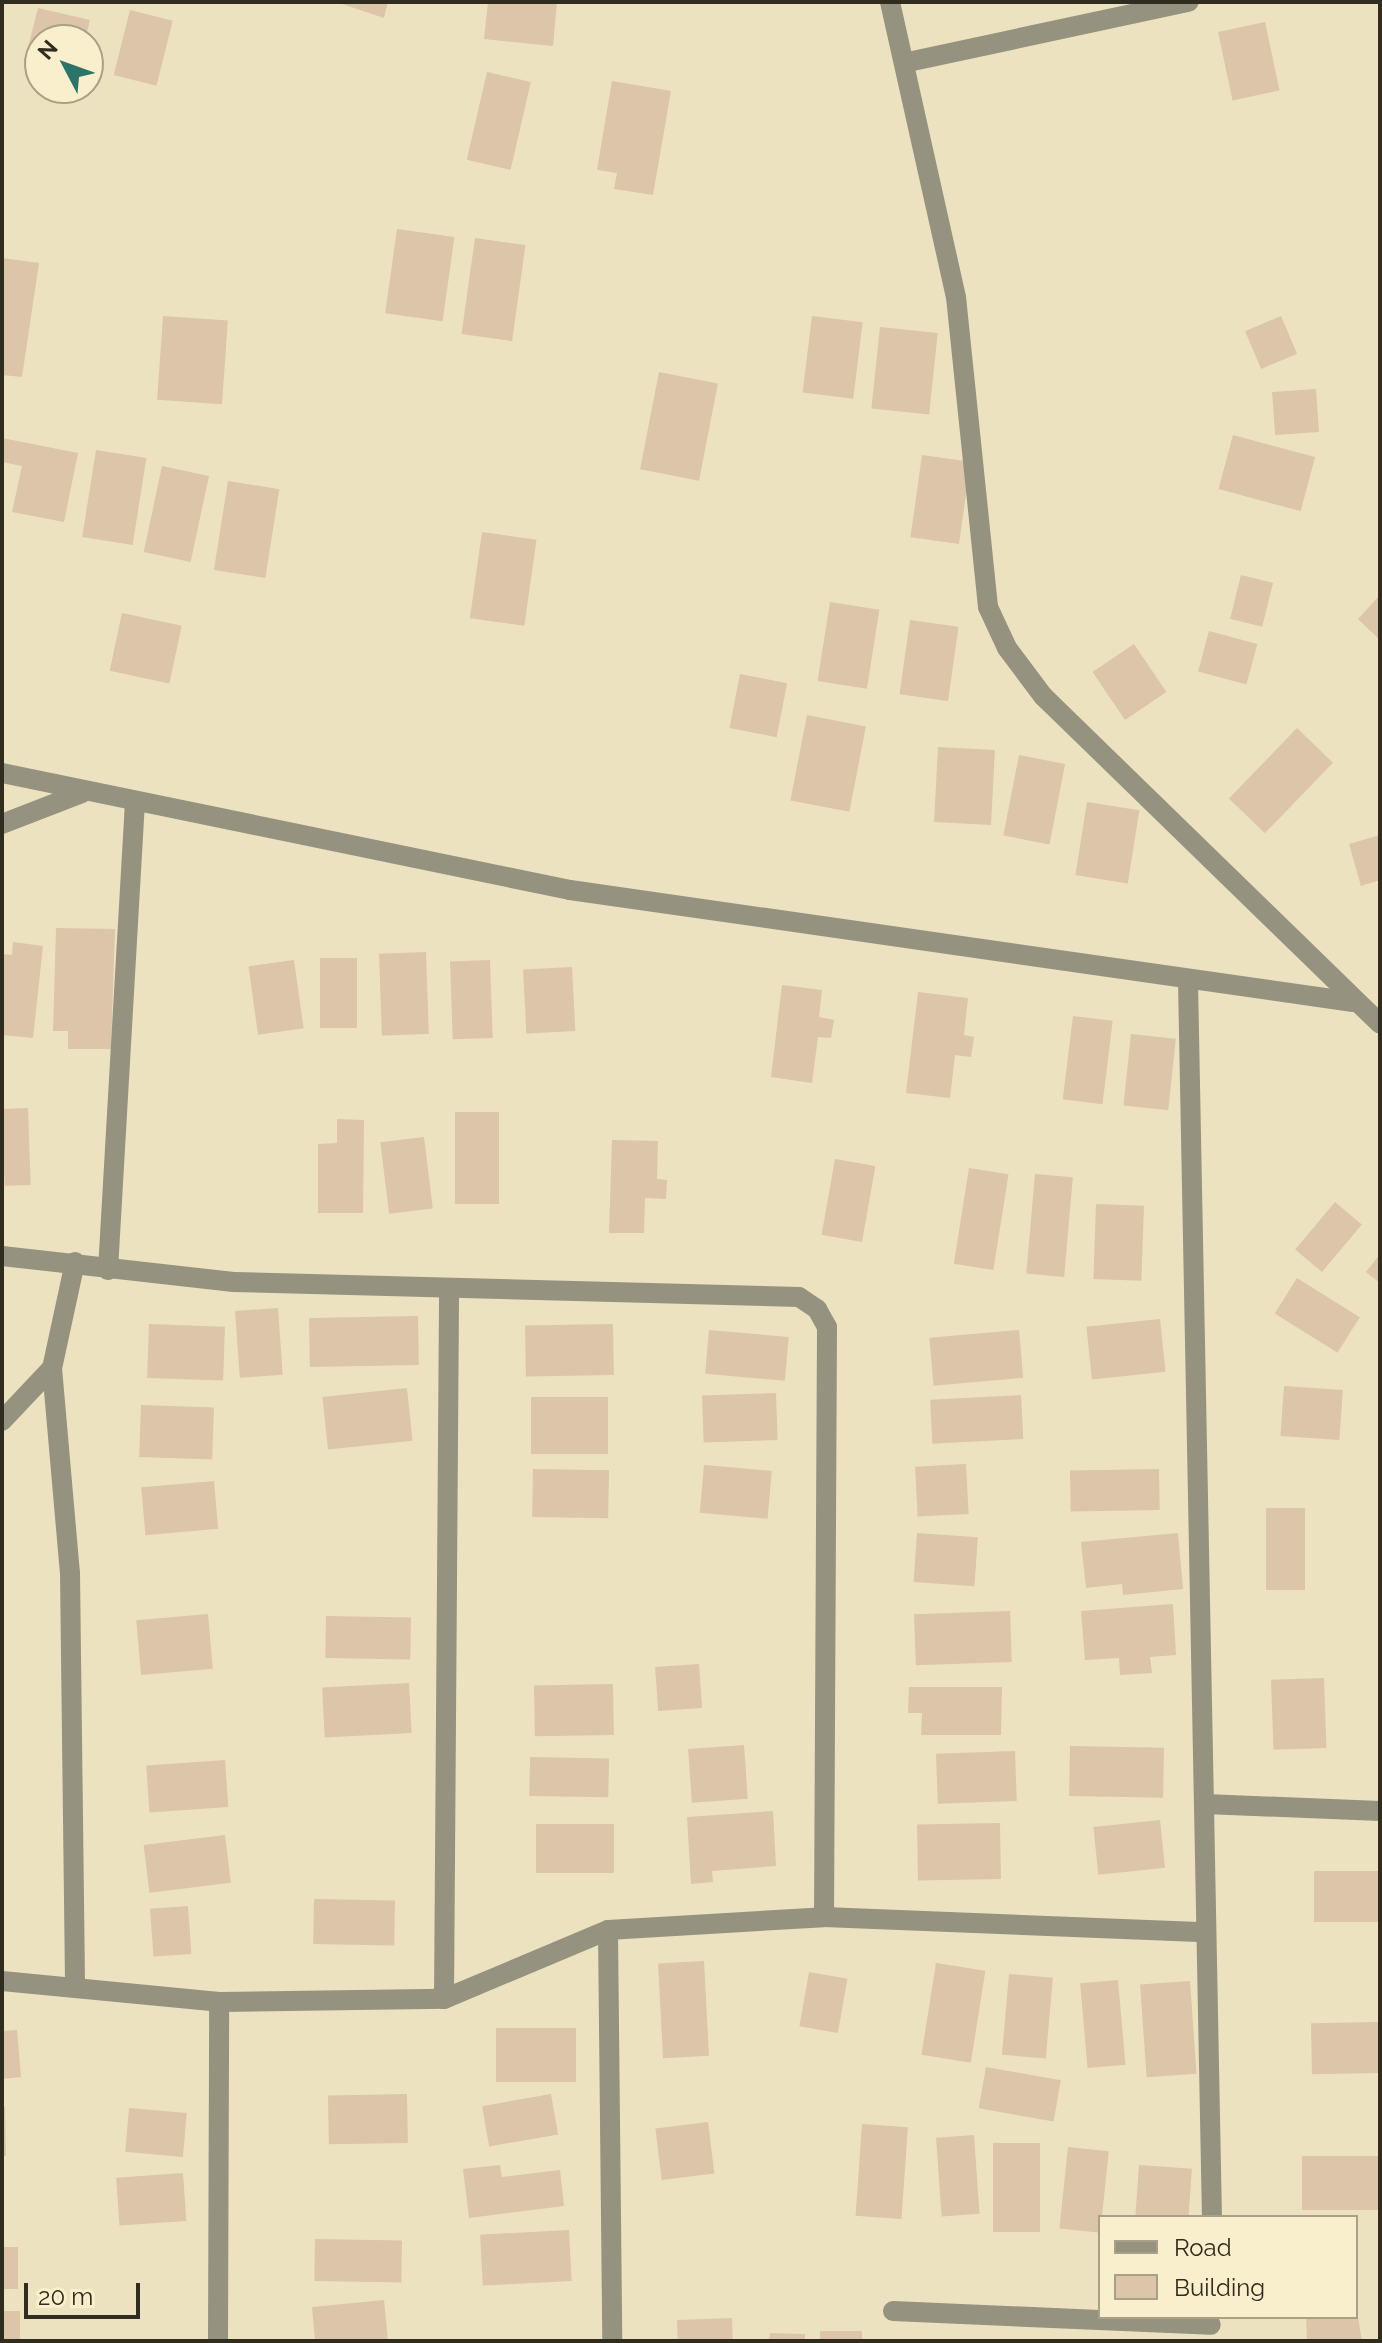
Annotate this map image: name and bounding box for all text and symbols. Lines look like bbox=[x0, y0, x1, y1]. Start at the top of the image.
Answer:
north arrow bbox=[24, 24, 104, 104]
text: N bbox=[32, 35, 63, 64]
legend bbox=[1098, 2215, 1358, 2319]
text: Road bbox=[1174, 2233, 1232, 2262]
scale bar bbox=[28, 2267, 144, 2317]
text: Building bbox=[1174, 2273, 1265, 2302]
text: 20 m bbox=[38, 2282, 93, 2311]

